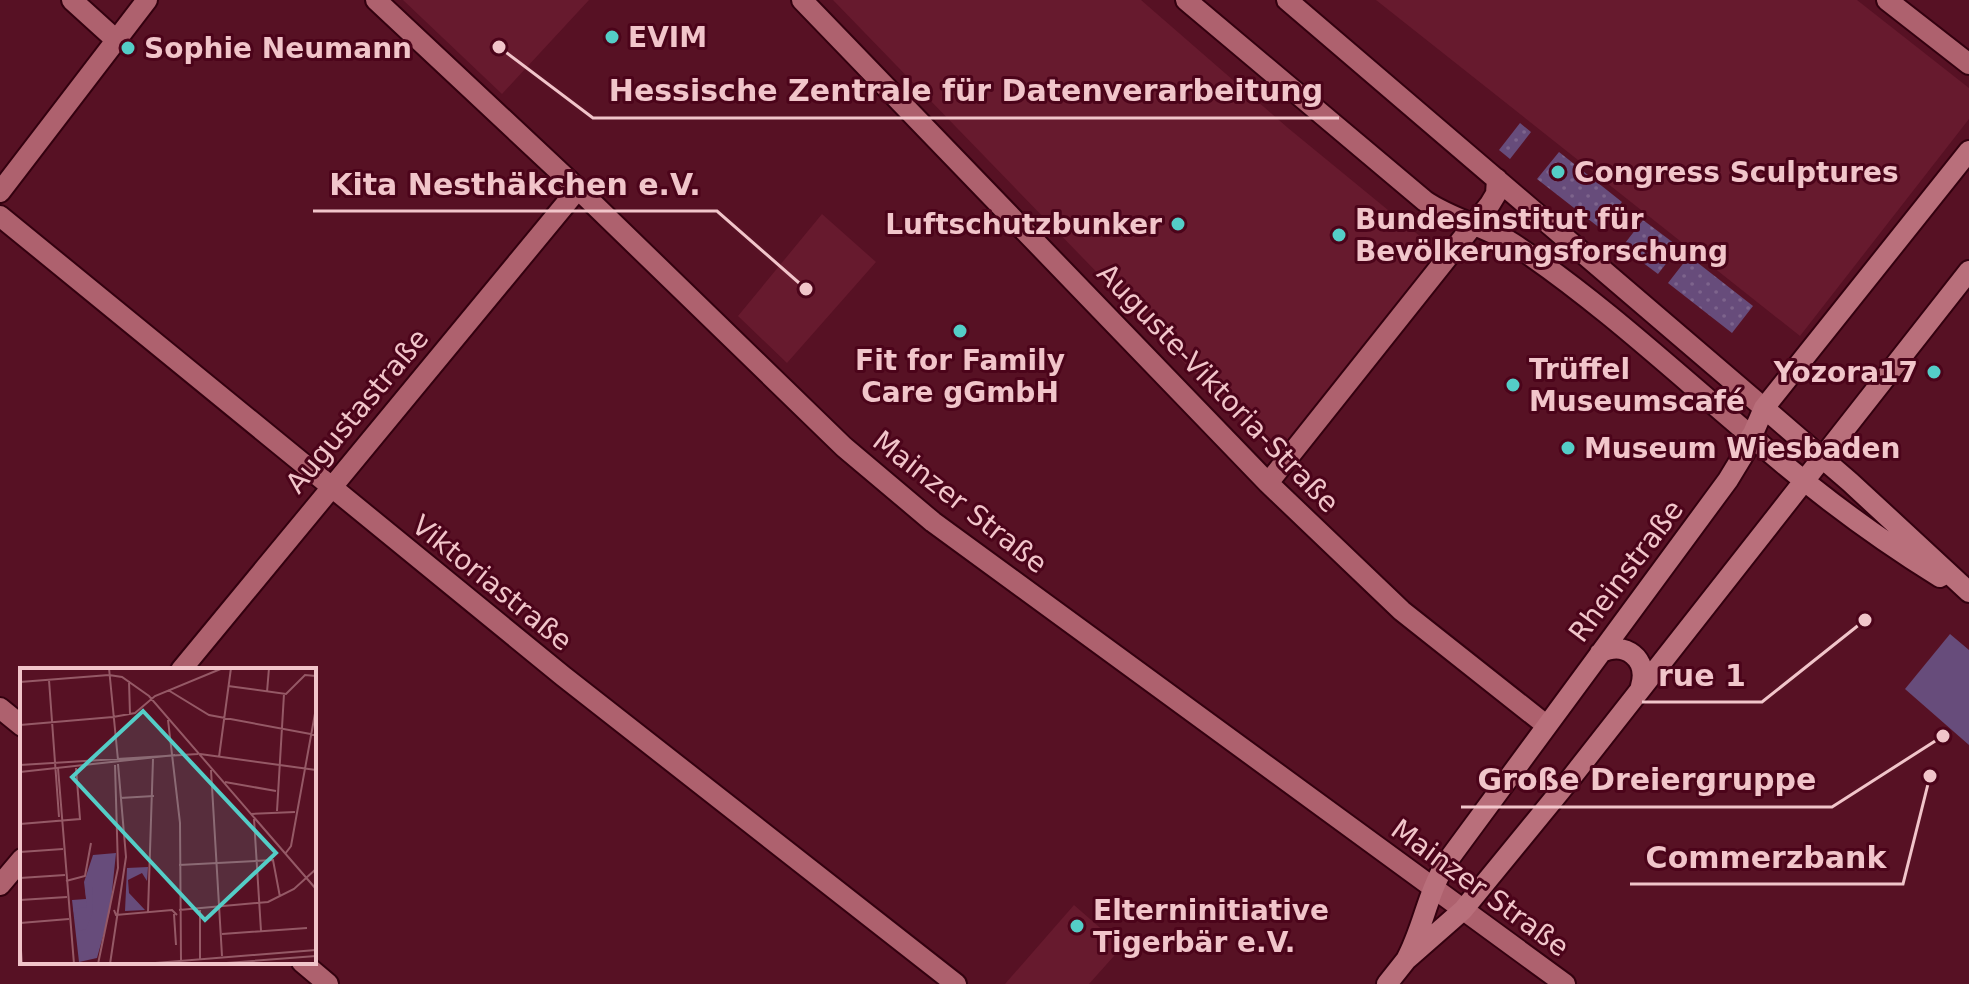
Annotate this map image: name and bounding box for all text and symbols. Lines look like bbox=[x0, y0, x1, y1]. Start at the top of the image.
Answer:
place label: EVIM bbox=[628, 21, 707, 54]
marker: EVIM bbox=[603, 28, 621, 46]
place label: Sophie Neumann bbox=[144, 32, 412, 65]
marker: Sophie Neumann bbox=[119, 39, 137, 57]
callout: Hessische Zentrale für Datenverarbeitung bbox=[593, 64, 1339, 118]
text: Hessische Zentrale für Datenverarbeitung bbox=[609, 73, 1323, 108]
place label: Congress Sculptures bbox=[1574, 156, 1899, 189]
callout: Kita Nesthäkchen e.V. bbox=[313, 157, 717, 211]
marker: Congress Sculptures bbox=[1549, 163, 1567, 181]
text: Kita Nesthäkchen e.V. bbox=[329, 167, 701, 202]
place label: Bundesinstitut für Bevölkerungsforschung bbox=[1355, 203, 1728, 268]
place label: Luftschutzbunker bbox=[885, 208, 1162, 241]
marker: Luftschutzbunker bbox=[1169, 215, 1187, 233]
marker: Bundesinstitut für Bevölkerungsforschung bbox=[1330, 226, 1348, 244]
street label: Auguste-Viktoria-Straße bbox=[1090, 257, 1346, 519]
street label: Augustastraße bbox=[279, 322, 435, 500]
marker: Fit for Family Care gGmbH bbox=[951, 322, 969, 340]
place label: Fit for Family Care gGmbH bbox=[855, 344, 1065, 409]
place label: Trüffel Museumscafé bbox=[1529, 353, 1745, 418]
place label: Yozora17 bbox=[1773, 356, 1918, 389]
marker: Yozora17 bbox=[1925, 363, 1943, 381]
marker: Trüffel Museumscafé bbox=[1504, 376, 1522, 394]
street label: Mainzer Straße bbox=[867, 424, 1053, 580]
place label: Museum Wiesbaden bbox=[1584, 432, 1900, 465]
marker: Museum Wiesbaden bbox=[1559, 439, 1577, 457]
street label: Rheinstraße bbox=[1562, 494, 1690, 648]
street label: Viktoriastraße bbox=[405, 508, 579, 658]
callout: rue 1 bbox=[1642, 648, 1762, 702]
text: rue 1 bbox=[1658, 658, 1746, 693]
inset map bbox=[20, 668, 316, 964]
callout: Große Dreiergruppe bbox=[1461, 753, 1832, 807]
text: Große Dreiergruppe bbox=[1478, 762, 1816, 797]
street label: Mainzer Straße bbox=[1385, 813, 1575, 963]
callout: Commerzbank bbox=[1630, 830, 1903, 884]
text: Commerzbank bbox=[1646, 840, 1887, 875]
place label: Elterninitiative Tigerbär e.V. bbox=[1093, 894, 1329, 959]
marker: Elterninitiative Tigerbär e.V. bbox=[1068, 917, 1086, 935]

